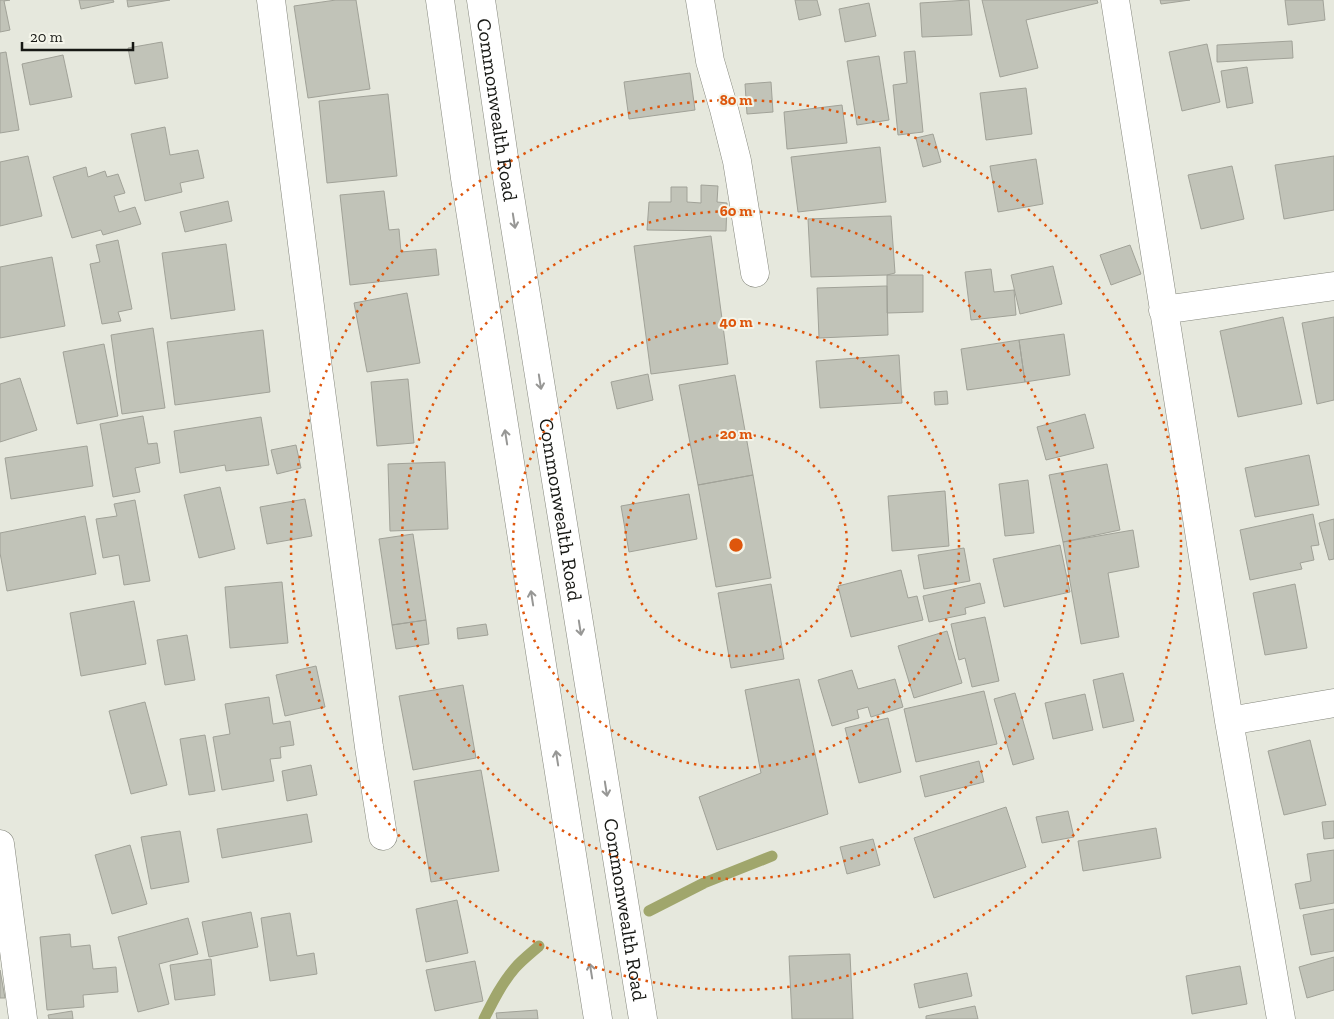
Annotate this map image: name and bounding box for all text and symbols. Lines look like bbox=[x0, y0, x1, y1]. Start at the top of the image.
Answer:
street label: Commonwealth Road bbox=[472, 17, 523, 203]
scale bar bbox=[22, 20, 134, 52]
text: 20 m bbox=[30, 28, 63, 46]
text: 80 m bbox=[720, 91, 752, 109]
text: 60 m bbox=[720, 202, 752, 220]
one-way arrow bbox=[509, 213, 519, 229]
text: 40 m bbox=[719, 313, 753, 331]
one-way arrow bbox=[535, 373, 545, 389]
street label: Commonwealth Road bbox=[534, 417, 587, 603]
text: 20 m bbox=[720, 425, 752, 443]
one-way arrow bbox=[501, 430, 511, 446]
centre of rings bbox=[727, 536, 745, 554]
one-way arrow bbox=[526, 590, 536, 606]
one-way arrow bbox=[575, 620, 585, 636]
one-way arrow bbox=[552, 751, 562, 767]
one-way arrow bbox=[601, 781, 611, 797]
street label: Commonwealth Road bbox=[599, 817, 652, 1003]
one-way arrow bbox=[585, 963, 595, 979]

